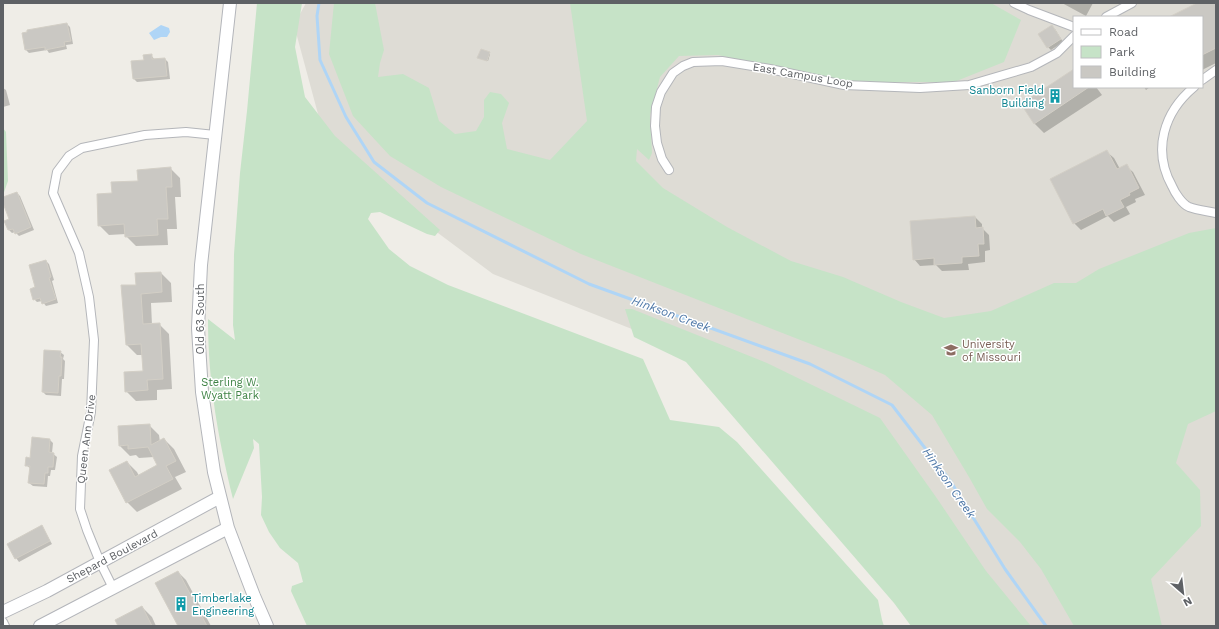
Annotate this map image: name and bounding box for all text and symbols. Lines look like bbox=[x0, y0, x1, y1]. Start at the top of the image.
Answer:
legend bbox=[1073, 16, 1203, 88]
text: Road bbox=[1109, 25, 1138, 39]
text: Park bbox=[1109, 45, 1135, 59]
street label: East Campus Loop bbox=[752, 60, 854, 91]
text: Building bbox=[1109, 65, 1156, 79]
place label: Sanborn Field Building bbox=[969, 84, 1044, 110]
building icon: Sanborn Field Building bbox=[1047, 88, 1063, 104]
street label: Old 63 South bbox=[194, 284, 207, 354]
water label: Hinkson Creek bbox=[630, 293, 713, 335]
place label: University of Missouri bbox=[962, 338, 1021, 364]
school or university icon: University of Missouri bbox=[943, 342, 959, 358]
park label: Sterling W. Wyatt Park bbox=[201, 376, 259, 402]
street label: Queen Ann Drive bbox=[75, 394, 98, 484]
water label: Hinkson Creek bbox=[920, 445, 979, 521]
street label: Shepard Boulevard bbox=[64, 527, 160, 586]
north arrow bbox=[1163, 573, 1203, 613]
place label: Timberlake Engineering bbox=[192, 592, 254, 618]
text: N bbox=[1181, 594, 1194, 609]
building icon: Timberlake Engineering bbox=[173, 596, 189, 612]

